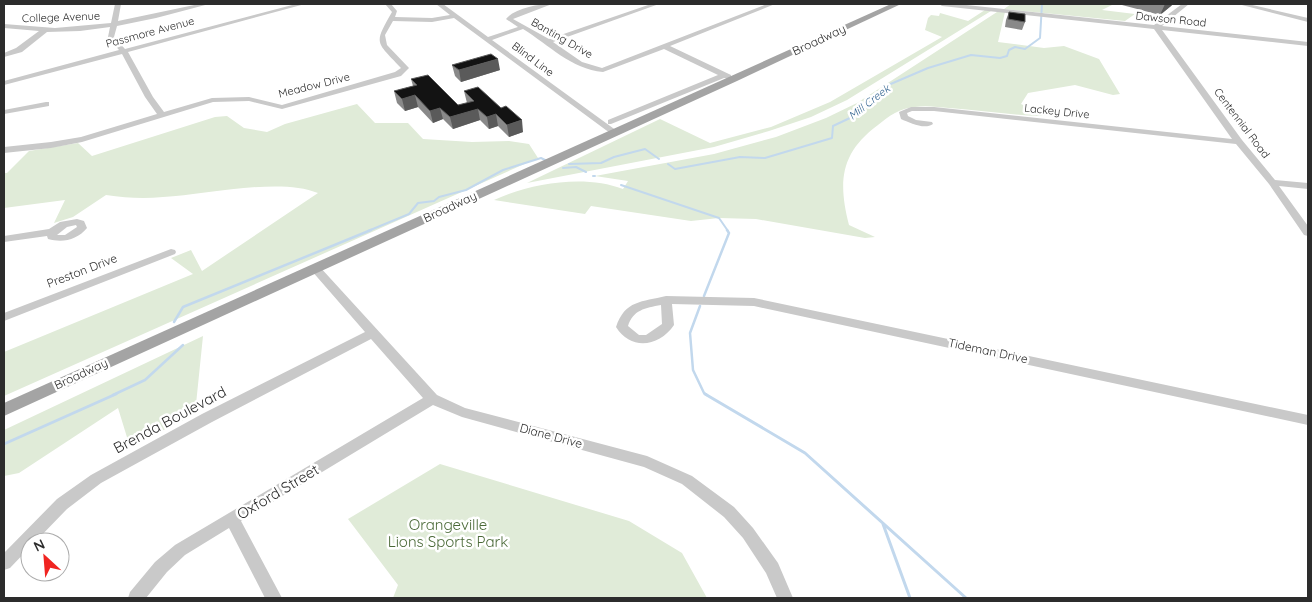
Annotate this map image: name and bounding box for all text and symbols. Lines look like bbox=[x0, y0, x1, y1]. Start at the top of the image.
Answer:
street label: Dawson Road bbox=[1135, 8, 1207, 30]
street label: College Avenue bbox=[22, 9, 100, 25]
street label: Passmore Avenue bbox=[104, 13, 196, 51]
street label: Banting Drive bbox=[529, 15, 595, 61]
street label: Broadway bbox=[790, 21, 848, 58]
street label: Blind Line bbox=[509, 39, 557, 79]
street label: Meadow Drive bbox=[277, 69, 351, 101]
water label: Mill Creek bbox=[845, 81, 893, 123]
street label: Centennial Road bbox=[1211, 85, 1273, 161]
street label: Lackey Drive bbox=[1024, 101, 1090, 121]
street label: Broadway bbox=[421, 188, 479, 225]
street label: Preston Drive bbox=[44, 250, 119, 291]
street label: Tideman Drive bbox=[947, 335, 1030, 366]
street label: Broadway bbox=[52, 355, 110, 392]
street label: Brenda Boulevard bbox=[110, 382, 230, 457]
street label: Diane Drive bbox=[518, 420, 584, 451]
street label: Oxford Street bbox=[233, 460, 322, 523]
park label: Orangeville Lions Sports Park bbox=[388, 515, 508, 551]
north arrow bbox=[20, 532, 70, 582]
text: N bbox=[31, 535, 48, 556]

